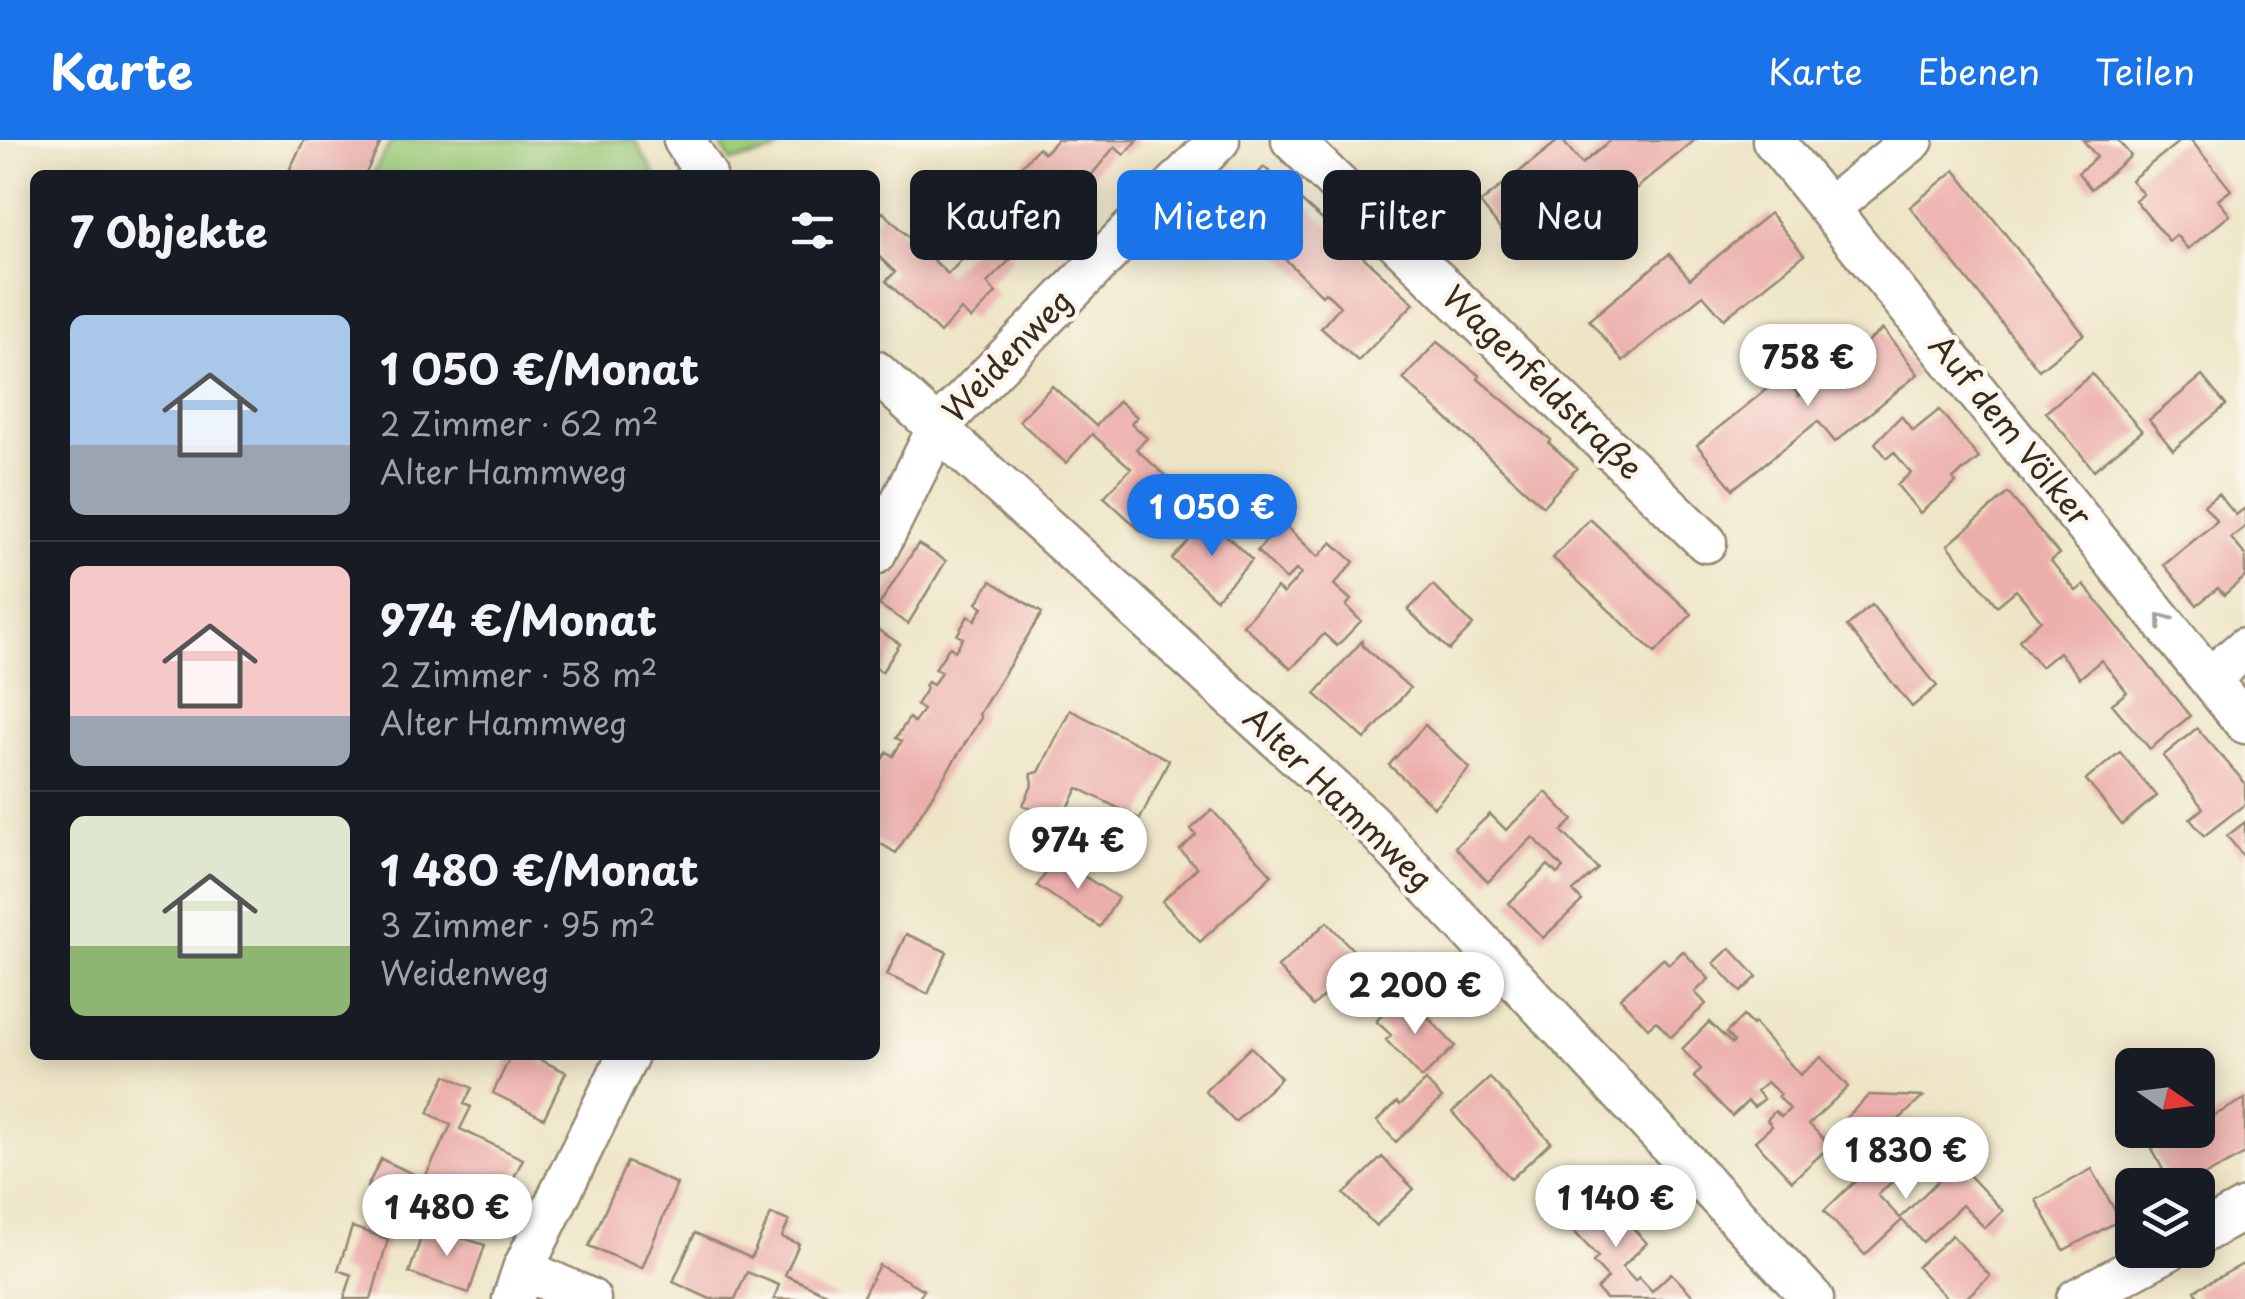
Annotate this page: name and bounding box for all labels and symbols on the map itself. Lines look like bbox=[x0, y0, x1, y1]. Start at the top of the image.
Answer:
street label: Wagenfeldstraße bbox=[1432, 273, 1655, 490]
street label: Weidenweg bbox=[930, 277, 1083, 432]
street label: Auf dem Völker bbox=[1919, 323, 2105, 537]
pin: 758 € bbox=[1738, 324, 1878, 409]
pin: 1 050 € bbox=[1120, 474, 1304, 559]
one-way arrow bbox=[2157, 613, 2175, 631]
street label: Alter Hammweg bbox=[1234, 694, 1445, 901]
pin: 974 € bbox=[1008, 807, 1148, 892]
pin: 2 200 € bbox=[1323, 952, 1507, 1037]
north arrow bbox=[2115, 1048, 2215, 1148]
pin: 1 830 € bbox=[1814, 1117, 1998, 1202]
pin: 1 140 € bbox=[1524, 1165, 1708, 1250]
pin: 1 480 € bbox=[355, 1174, 539, 1259]

